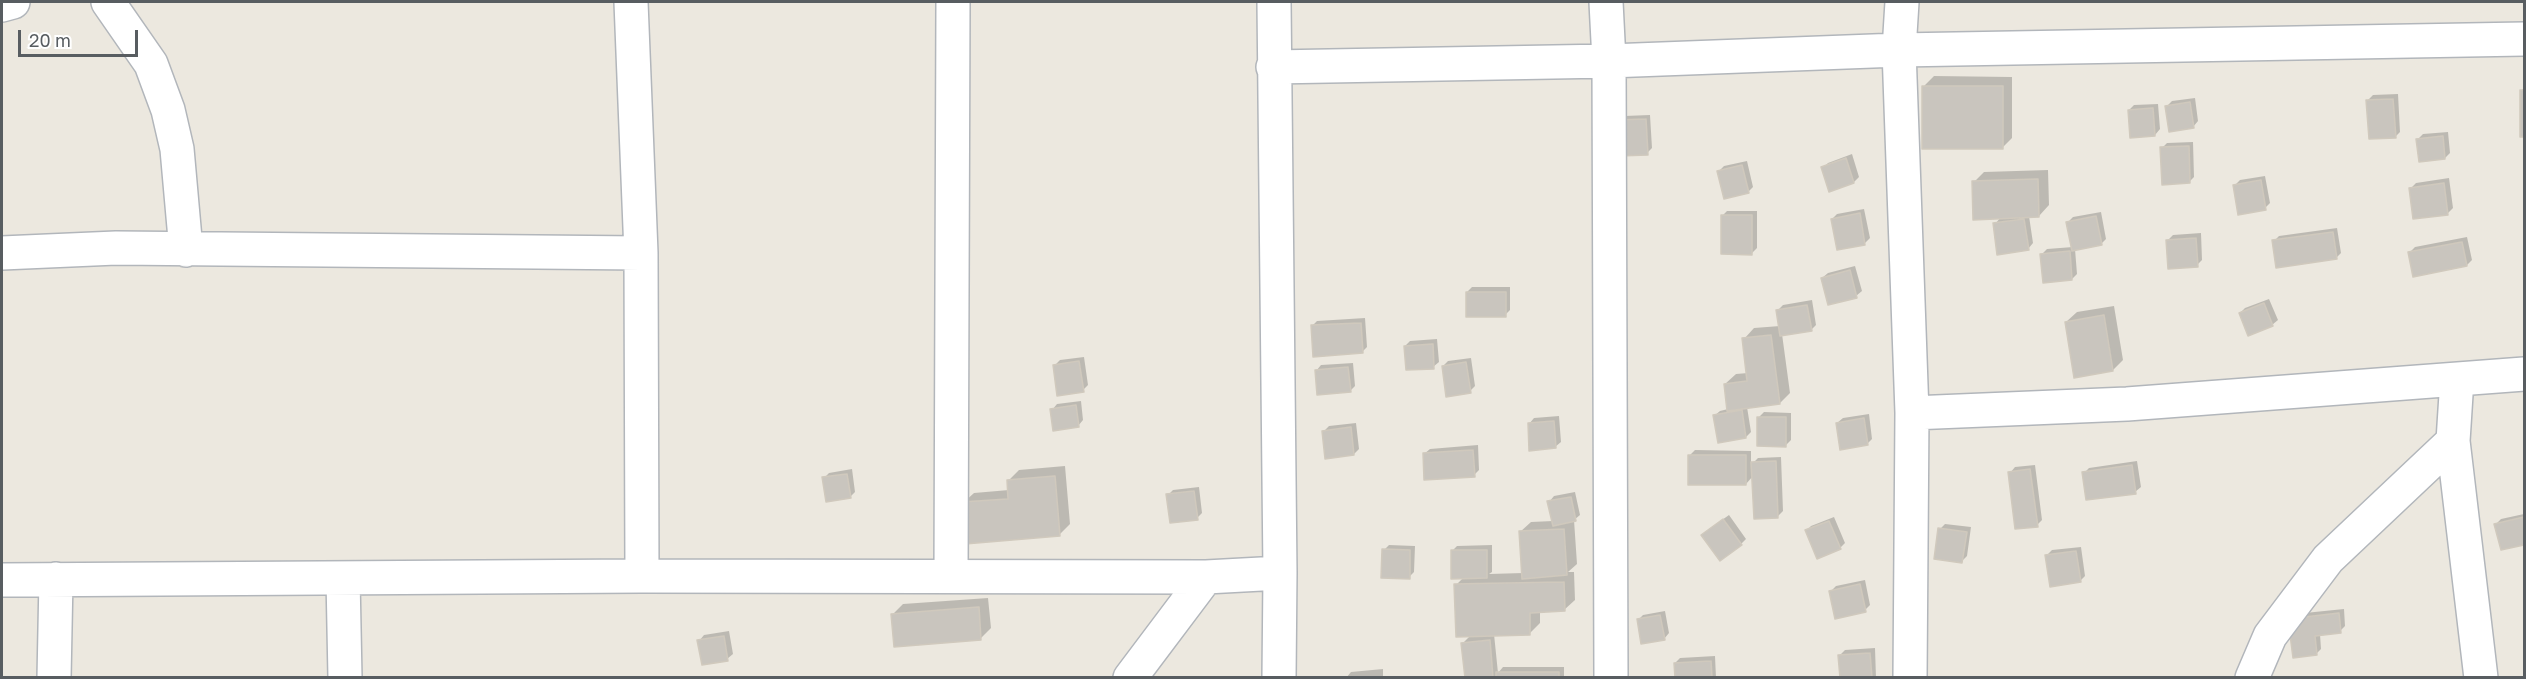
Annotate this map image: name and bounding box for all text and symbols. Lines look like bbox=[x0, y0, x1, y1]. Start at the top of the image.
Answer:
scale bar bbox=[21, 18, 141, 56]
text: 20 m bbox=[29, 29, 71, 51]

